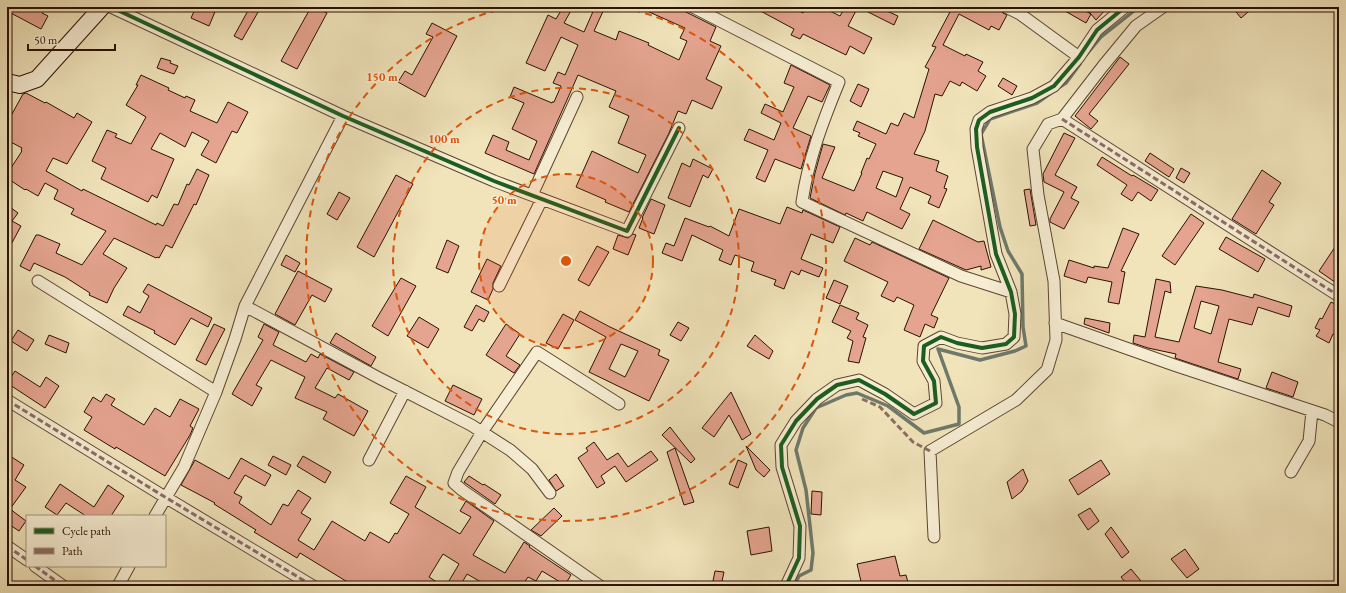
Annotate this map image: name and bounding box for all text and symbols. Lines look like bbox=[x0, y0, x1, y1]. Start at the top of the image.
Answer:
scale bar bbox=[28, 26, 115, 52]
text: 50 m bbox=[34, 32, 58, 48]
text: 150 m bbox=[366, 69, 398, 85]
text: 100 m bbox=[428, 131, 460, 147]
text: 50 m bbox=[491, 192, 517, 208]
centre of rings bbox=[559, 254, 573, 268]
legend bbox=[26, 515, 166, 567]
text: Cycle path bbox=[62, 523, 111, 539]
text: Path bbox=[62, 543, 83, 559]

